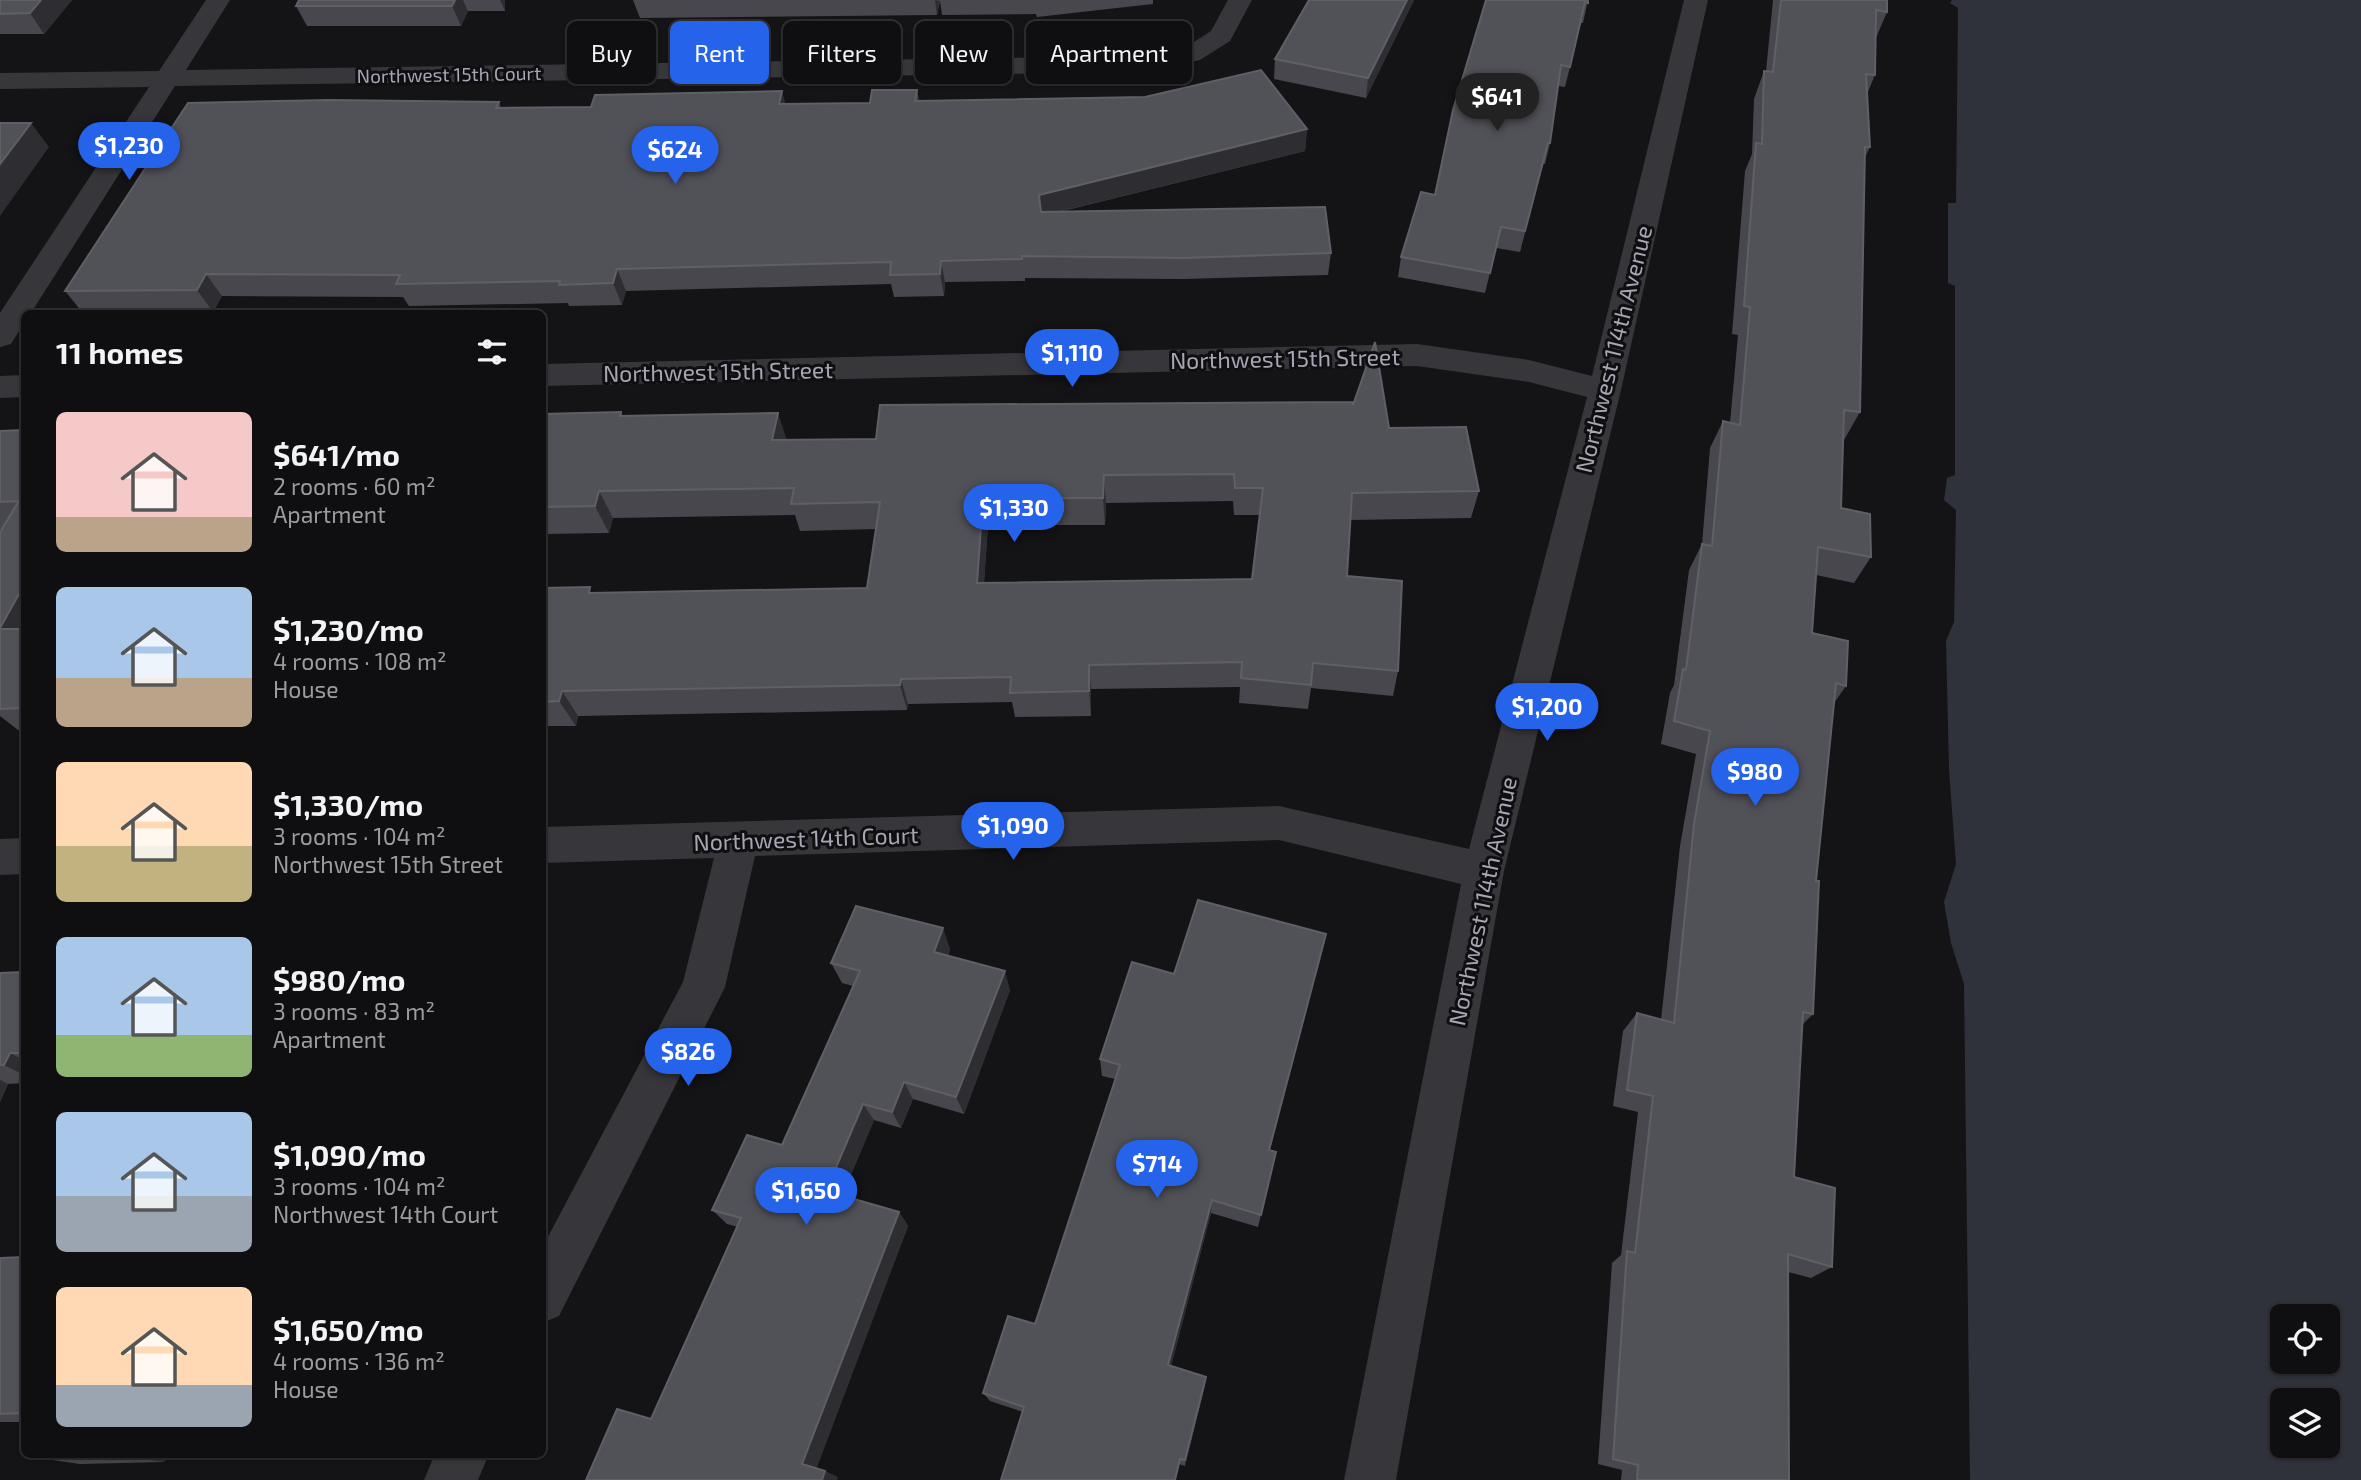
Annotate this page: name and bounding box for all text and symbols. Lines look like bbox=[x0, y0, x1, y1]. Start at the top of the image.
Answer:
chip: Buy bbox=[567, 21, 656, 84]
chip: Rent bbox=[670, 21, 769, 84]
chip: Filters bbox=[783, 21, 901, 84]
chip: New bbox=[915, 21, 1012, 84]
chip: Apartment bbox=[1026, 21, 1192, 84]
street label: Northwest 15th Court bbox=[357, 61, 541, 87]
pin: $641 bbox=[1456, 74, 1538, 133]
text: $641 bbox=[1471, 82, 1523, 110]
pin: $1,230 bbox=[72, 122, 186, 182]
pin: $624 bbox=[634, 127, 716, 186]
text: $1,230 bbox=[94, 131, 164, 159]
text: $624 bbox=[648, 135, 702, 163]
street label: Northwest 114th Avenue bbox=[1569, 223, 1657, 475]
pin: $1,110 bbox=[1015, 330, 1129, 389]
icon: filters bbox=[473, 333, 511, 371]
text: 11 homes bbox=[56, 334, 183, 370]
text: $1,110 bbox=[1041, 338, 1103, 366]
street label: Northwest 15th Street bbox=[1170, 342, 1401, 374]
street label: Northwest 15th Street bbox=[603, 355, 834, 387]
text: $641/mo bbox=[273, 436, 400, 472]
icon: home bbox=[112, 440, 196, 524]
text: 2 rooms · 60 m² bbox=[273, 472, 435, 500]
pin: $1,330 bbox=[957, 484, 1071, 544]
text: $1,330 bbox=[979, 493, 1049, 521]
text: Apartment bbox=[273, 500, 386, 528]
text: $1,230/mo bbox=[273, 611, 424, 647]
icon: home bbox=[112, 615, 196, 699]
text: 4 rooms · 108 m² bbox=[273, 647, 447, 675]
text: House bbox=[273, 675, 339, 703]
pin: $1,200 bbox=[1490, 684, 1604, 743]
text: $1,200 bbox=[1511, 692, 1583, 720]
pin: $980 bbox=[1714, 748, 1796, 808]
text: $980 bbox=[1727, 757, 1783, 785]
street label: Northwest 114th Avenue bbox=[1442, 774, 1522, 1028]
text: $1,330/mo bbox=[273, 786, 423, 822]
icon: home bbox=[112, 790, 196, 874]
pin: $1,090 bbox=[956, 802, 1070, 862]
text: $1,090 bbox=[977, 811, 1049, 839]
street label: Northwest 14th Court bbox=[693, 820, 919, 856]
text: 3 rooms · 104 m² bbox=[273, 822, 445, 850]
text: Northwest 15th Street bbox=[273, 850, 503, 878]
text: $980/mo bbox=[273, 961, 405, 997]
icon: home bbox=[112, 965, 196, 1049]
text: 3 rooms · 83 m² bbox=[273, 997, 435, 1025]
text: Apartment bbox=[273, 1025, 386, 1053]
pin: $826 bbox=[647, 1028, 729, 1088]
text: $826 bbox=[661, 1037, 715, 1065]
text: $1,090/mo bbox=[273, 1136, 426, 1172]
icon: home bbox=[112, 1140, 196, 1224]
pin: $714 bbox=[1116, 1140, 1198, 1200]
text: $714 bbox=[1132, 1149, 1182, 1177]
pin: $1,650 bbox=[749, 1168, 863, 1227]
text: 3 rooms · 104 m² bbox=[273, 1172, 445, 1200]
text: $1,650 bbox=[771, 1176, 841, 1204]
text: Northwest 14th Court bbox=[273, 1200, 498, 1228]
map controls bbox=[2270, 1304, 2340, 1458]
button: locate bbox=[2270, 1304, 2340, 1374]
text: $1,650/mo bbox=[273, 1311, 424, 1347]
icon: home bbox=[112, 1315, 196, 1399]
text: 4 rooms · 136 m² bbox=[273, 1347, 445, 1375]
text: House bbox=[273, 1375, 339, 1403]
button: layers bbox=[2270, 1388, 2340, 1458]

